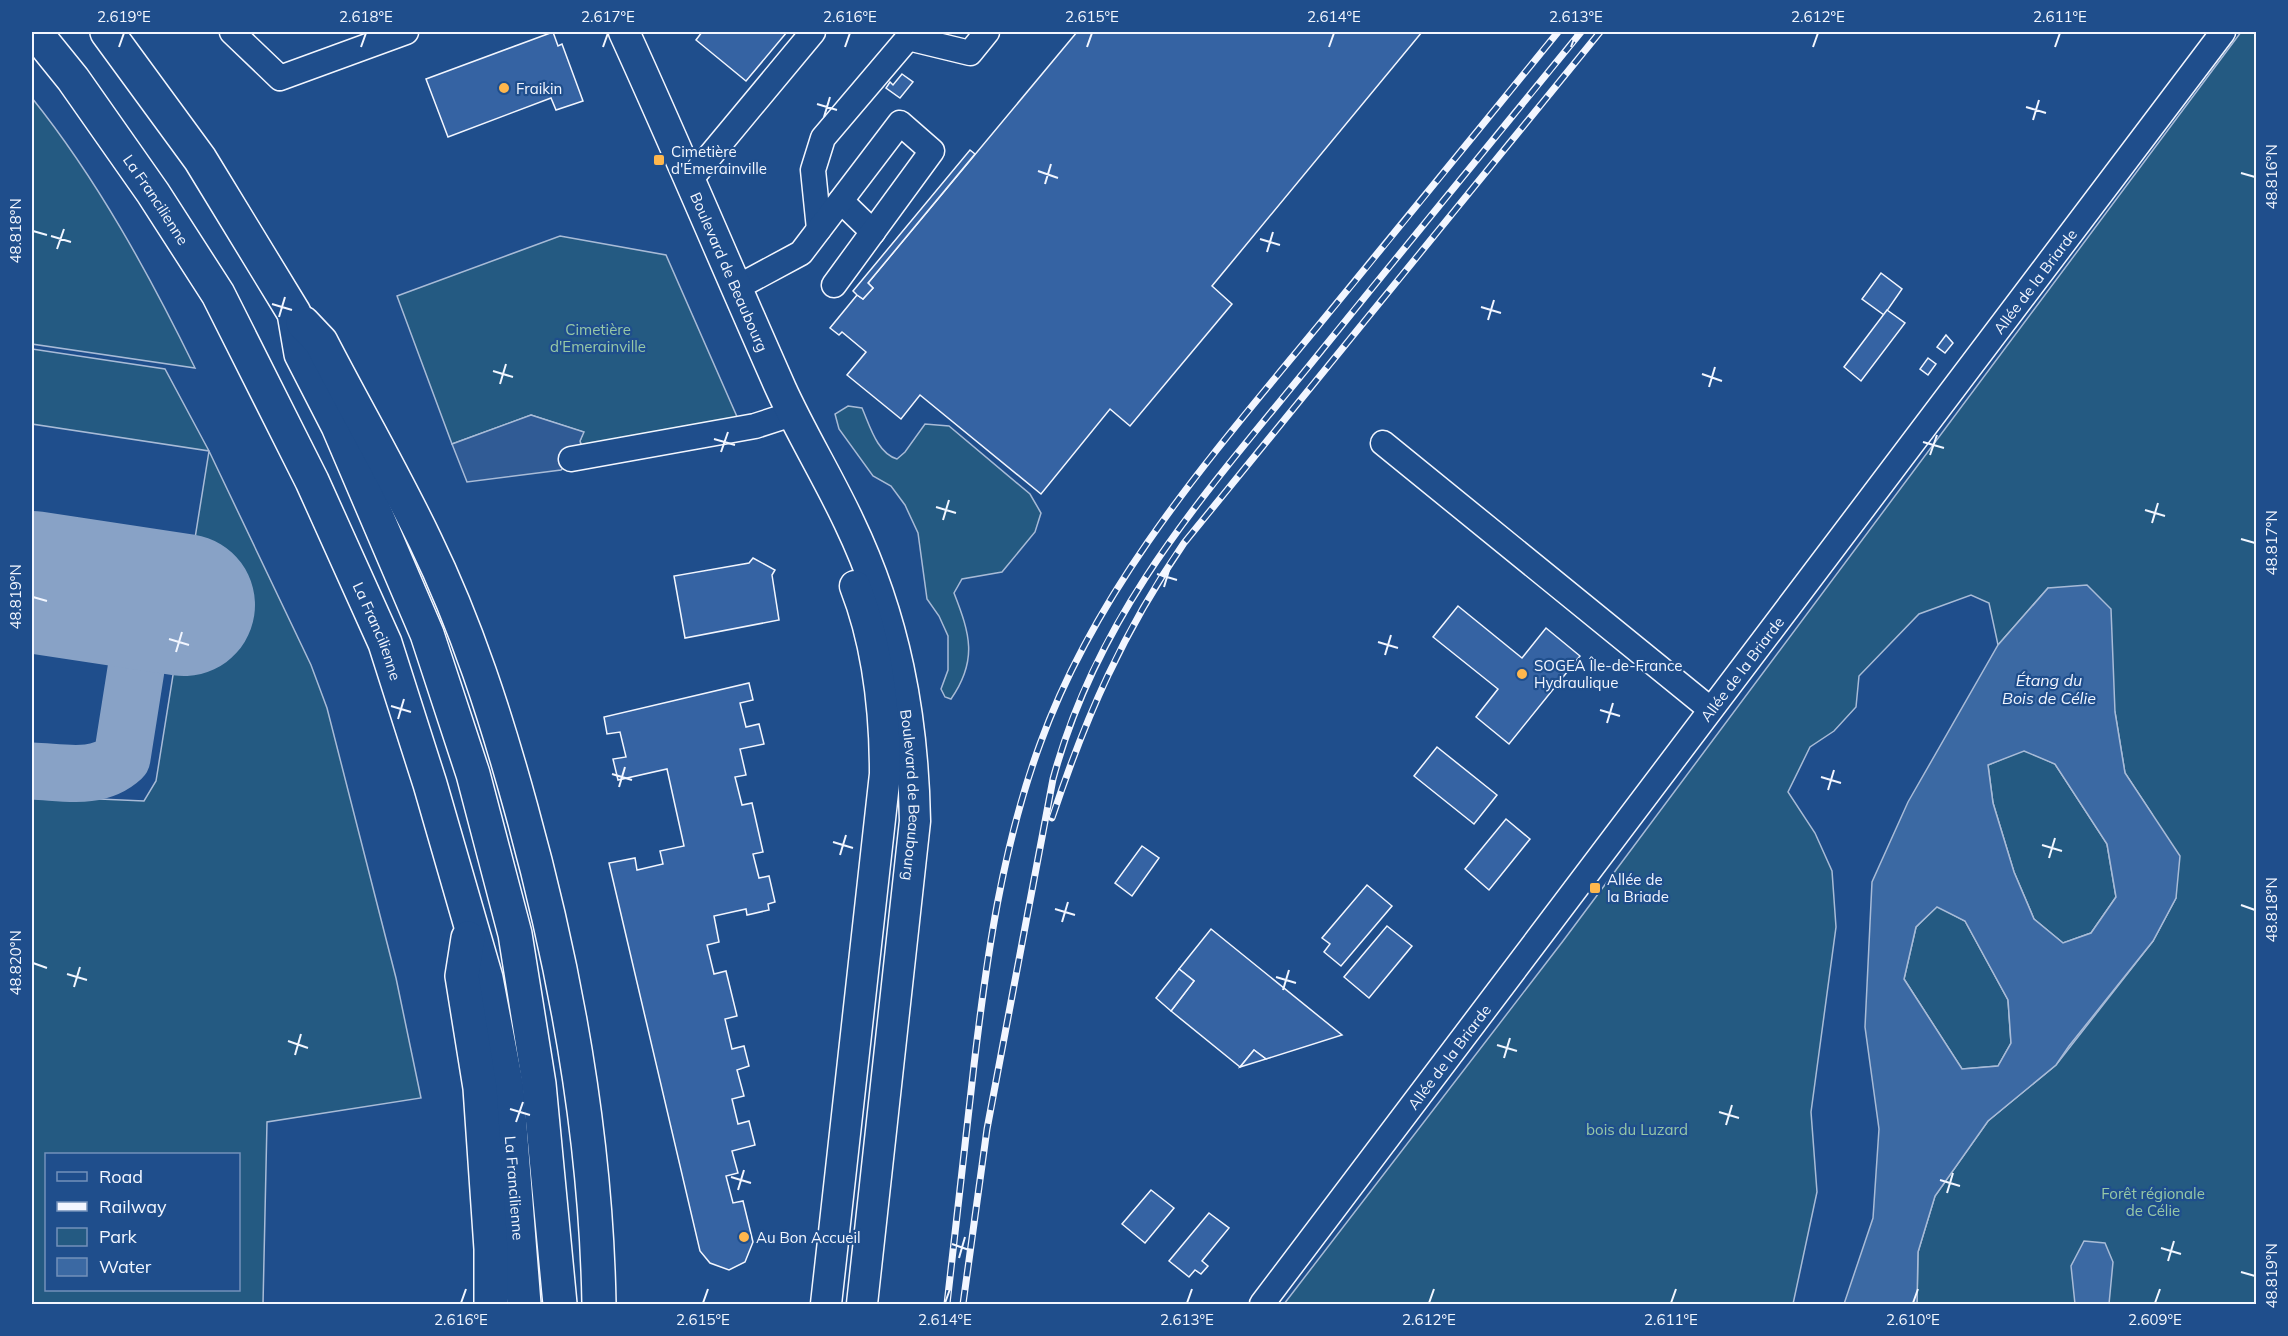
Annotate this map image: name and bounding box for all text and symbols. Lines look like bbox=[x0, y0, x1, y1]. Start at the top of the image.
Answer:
text: 2.619°E bbox=[97, 7, 151, 26]
text: 2.618°E bbox=[339, 7, 393, 26]
text: 2.617°E bbox=[581, 7, 635, 26]
text: 2.616°E bbox=[823, 7, 877, 26]
text: 2.615°E bbox=[1065, 7, 1119, 26]
text: 2.614°E bbox=[1307, 7, 1361, 26]
text: 2.613°E bbox=[1549, 7, 1603, 26]
text: 2.612°E bbox=[1791, 7, 1845, 26]
text: 2.611°E bbox=[2033, 7, 2087, 26]
place label: Fraikin bbox=[516, 79, 562, 98]
marker: Fraikin bbox=[497, 81, 511, 95]
place label: Cimetière d'Émerainville bbox=[671, 142, 767, 178]
text: 48.816°N bbox=[2262, 144, 2281, 210]
street label: La Francilienne bbox=[119, 151, 193, 248]
marker: Cimetière d'Émerainville bbox=[652, 153, 666, 167]
street label: Boulevard de Beaubourg bbox=[687, 189, 773, 354]
text: 48.818°N bbox=[6, 198, 25, 264]
street label: Allée de la Briarde bbox=[1989, 225, 2081, 337]
park label: Cimetière d'Emerainville bbox=[550, 320, 646, 356]
text: 48.817°N bbox=[2262, 510, 2281, 576]
text: 48.819°N bbox=[6, 564, 25, 630]
street label: La Francilienne bbox=[349, 579, 406, 683]
street label: Allée de la Briarde bbox=[1696, 613, 1788, 725]
place label: SOGEA Île-de-France Hydraulique bbox=[1534, 656, 1683, 692]
marker: SOGEA Île-de-France Hydraulique bbox=[1515, 667, 1529, 681]
water label: Étang du Bois de Célie bbox=[2002, 670, 2096, 708]
street label: Boulevard de Beaubourg bbox=[897, 708, 925, 882]
place label: Allée de la Briade bbox=[1607, 870, 1669, 906]
text: 48.818°N bbox=[2262, 877, 2281, 943]
marker: Allée de la Briade bbox=[1588, 881, 1602, 895]
text: 48.820°N bbox=[6, 930, 25, 996]
street label: Allée de la Briarde bbox=[1403, 1000, 1495, 1113]
park label: bois du Luzard bbox=[1586, 1120, 1688, 1139]
street label: La Francilienne bbox=[501, 1135, 528, 1241]
legend bbox=[45, 1153, 240, 1291]
text: Road bbox=[99, 1165, 143, 1188]
park label: Forêt régionale de Célie bbox=[2101, 1184, 2205, 1220]
text: Railway bbox=[99, 1195, 167, 1218]
text: Park bbox=[99, 1225, 138, 1248]
place label: Au Bon Accueil bbox=[756, 1228, 861, 1247]
marker: Au Bon Accueil bbox=[737, 1230, 751, 1244]
text: 48.819°N bbox=[2262, 1243, 2281, 1309]
text: Water bbox=[99, 1255, 152, 1278]
text: 2.616°E bbox=[434, 1310, 488, 1329]
text: 2.615°E bbox=[676, 1310, 730, 1329]
text: 2.614°E bbox=[918, 1310, 972, 1329]
text: 2.613°E bbox=[1160, 1310, 1214, 1329]
text: 2.612°E bbox=[1402, 1310, 1456, 1329]
text: 2.611°E bbox=[1644, 1310, 1698, 1329]
text: 2.610°E bbox=[1886, 1310, 1940, 1329]
text: 2.609°E bbox=[2128, 1310, 2182, 1329]

